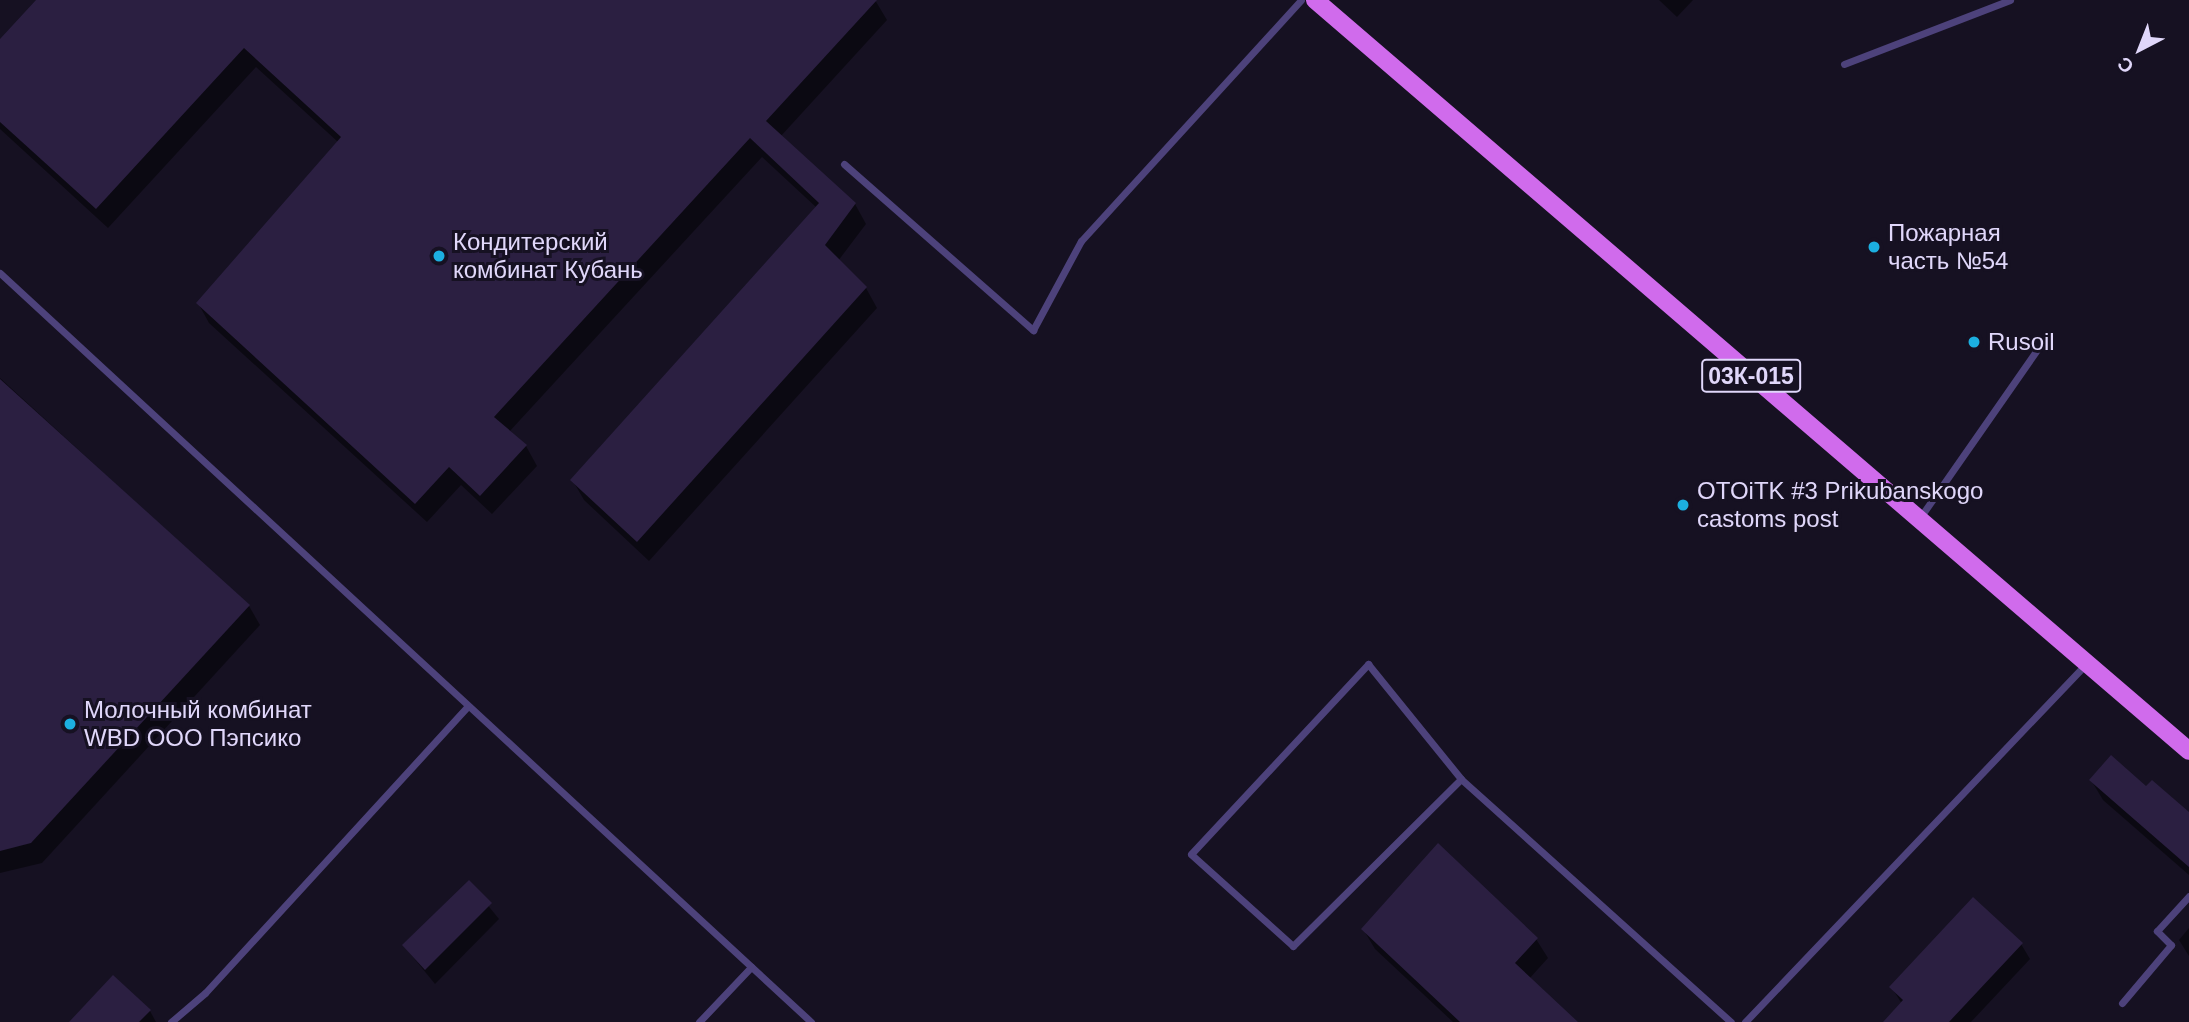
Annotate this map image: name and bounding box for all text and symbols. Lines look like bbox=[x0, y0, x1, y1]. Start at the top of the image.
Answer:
north arrow bbox=[2105, 14, 2175, 84]
text: С bbox=[2113, 53, 2138, 77]
place label: Пожарная часть №54 bbox=[1888, 219, 2008, 275]
place label: Кондитерский комбинат Кубань bbox=[453, 228, 643, 284]
marker: Пожарная часть №54 bbox=[1866, 239, 1882, 255]
marker: Кондитерский комбинат Кубань bbox=[431, 248, 447, 264]
place label: Rusoil bbox=[1988, 328, 2055, 356]
marker: Rusoil bbox=[1966, 334, 1982, 350]
road number: 03К-015 bbox=[1700, 356, 1802, 396]
place label: OTOiTK #3 Prikubanskogo castoms post bbox=[1697, 477, 1983, 533]
marker: OTOiTK #3 Prikubanskogo castoms post bbox=[1675, 497, 1691, 513]
place label: Молочный комбинат WBD ООО Пэпсико bbox=[84, 696, 312, 752]
marker: Молочный комбинат WBD ООО Пэпсико bbox=[62, 716, 78, 732]

